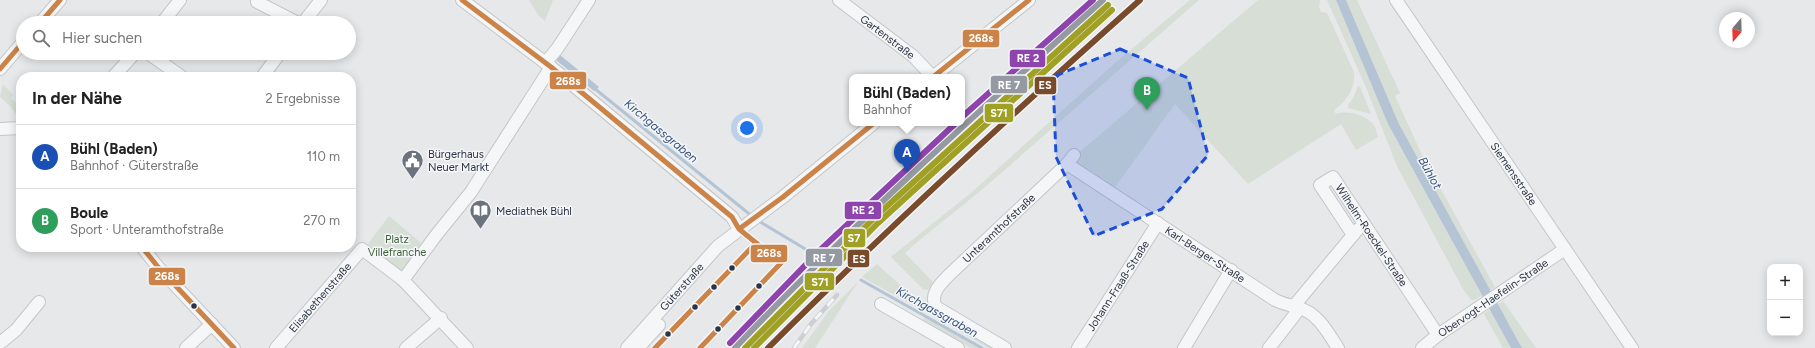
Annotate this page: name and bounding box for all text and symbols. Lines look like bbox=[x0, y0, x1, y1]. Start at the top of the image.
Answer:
street label: Gartenstraße bbox=[858, 12, 917, 62]
north arrow bbox=[1719, 12, 1755, 48]
search box bbox=[16, 16, 356, 60]
icon: search bbox=[30, 27, 52, 49]
text: Hier suchen bbox=[62, 29, 142, 47]
line badge: 268s bbox=[962, 29, 1000, 48]
text: 268s bbox=[969, 32, 993, 45]
line badge: RE 2 bbox=[1009, 49, 1046, 68]
text: RE 2 bbox=[1017, 52, 1039, 65]
line badge: 268s bbox=[549, 71, 587, 90]
popup bbox=[849, 74, 965, 126]
text: 268s bbox=[556, 75, 580, 88]
line badge: RE 7 bbox=[990, 75, 1028, 94]
line badge: ES bbox=[1034, 76, 1057, 95]
pin: B bbox=[1134, 77, 1160, 110]
text: RE 7 bbox=[998, 79, 1020, 92]
text: ES bbox=[1038, 79, 1052, 92]
text: Bühl (Baden) bbox=[863, 84, 951, 102]
text: In der Nähe bbox=[32, 88, 122, 108]
text: 2 Ergebnisse bbox=[266, 91, 340, 106]
water label: Kirchgassgraben bbox=[622, 96, 701, 166]
text: Bahnhof bbox=[863, 102, 912, 117]
line badge: S71 bbox=[984, 103, 1014, 123]
text: S71 bbox=[990, 107, 1008, 120]
your location bbox=[737, 118, 757, 138]
pin: A bbox=[894, 139, 920, 172]
text: Bühl (Baden) bbox=[70, 140, 158, 158]
street label: Siemensstraße bbox=[1488, 140, 1540, 208]
public building icon: Bürgerhaus Neuer Markt bbox=[400, 147, 426, 180]
place label: Bürgerhaus Neuer Markt bbox=[428, 148, 489, 174]
text: A bbox=[40, 149, 50, 164]
text: 110 m bbox=[307, 149, 340, 164]
water label: Bühlot bbox=[1415, 154, 1445, 192]
text: Bahnhof · Güterstraße bbox=[70, 158, 198, 173]
street label: Wilhelm-Roeckel-Straße bbox=[1333, 182, 1410, 289]
street label: Unteramthofstraße bbox=[960, 191, 1038, 265]
library icon: Mediathek Bühl bbox=[467, 198, 493, 231]
line badge: RE 2 bbox=[844, 201, 882, 220]
text: Boule bbox=[70, 204, 108, 222]
text: RE 2 bbox=[852, 204, 874, 217]
place label: Mediathek Bühl bbox=[496, 205, 572, 218]
text: B bbox=[41, 213, 49, 228]
text: 270 m bbox=[303, 213, 340, 228]
text: Sport · Unteramthofstraße bbox=[70, 222, 224, 237]
street label: Karl-Berger-Straße bbox=[1163, 223, 1247, 285]
line badge: S7 bbox=[843, 228, 866, 248]
text: S7 bbox=[848, 232, 860, 245]
park label: Platz Villefranche bbox=[368, 233, 426, 259]
street label: Johann-Fraaß-Straße bbox=[1084, 238, 1152, 333]
line badge: 268s bbox=[750, 244, 788, 263]
text: 268s bbox=[757, 247, 781, 260]
line badge: RE 7 bbox=[805, 248, 843, 267]
line badge: ES bbox=[847, 249, 870, 268]
text: RE 7 bbox=[813, 252, 835, 265]
text: ES bbox=[852, 253, 866, 266]
street label: Obervogt-Haefelin-Straße bbox=[1435, 256, 1550, 340]
street label: Elisabethenstraße bbox=[286, 260, 354, 335]
street label: Güterstraße bbox=[657, 260, 706, 313]
unlabelled marker bbox=[727, 263, 737, 273]
map controls bbox=[1767, 264, 1803, 336]
button: + bbox=[1767, 264, 1803, 300]
line badge: 268s bbox=[148, 267, 186, 286]
text: 268s bbox=[155, 270, 179, 283]
line badge: S71 bbox=[804, 272, 835, 291]
text: S71 bbox=[811, 276, 829, 289]
unlabelled marker bbox=[754, 281, 764, 291]
unlabelled marker bbox=[709, 282, 719, 292]
water label: Kirchgassgraben bbox=[894, 284, 981, 340]
button: − bbox=[1767, 300, 1803, 336]
unlabelled marker bbox=[189, 301, 199, 311]
unlabelled marker bbox=[690, 302, 700, 312]
unlabelled marker bbox=[733, 303, 743, 313]
unlabelled marker bbox=[713, 324, 723, 334]
unlabelled marker bbox=[663, 329, 673, 339]

